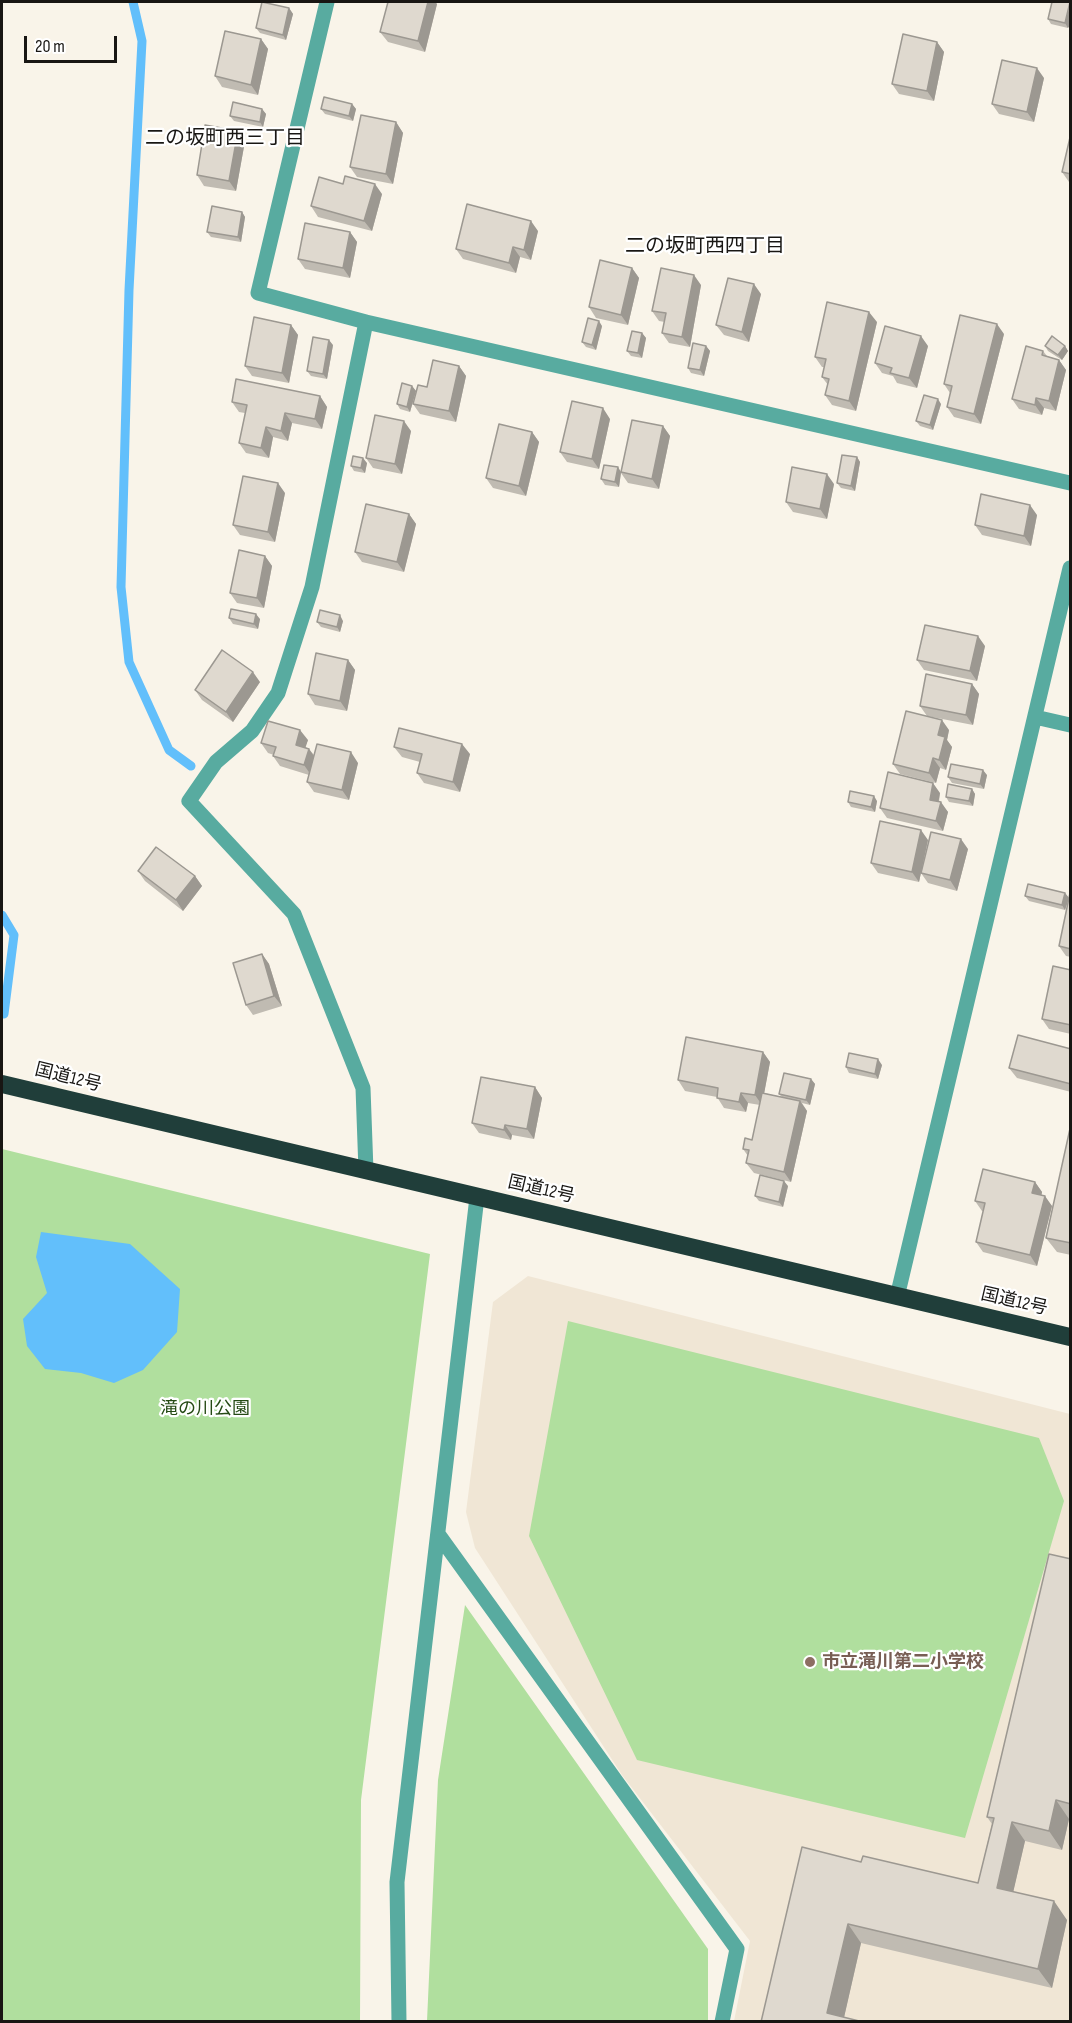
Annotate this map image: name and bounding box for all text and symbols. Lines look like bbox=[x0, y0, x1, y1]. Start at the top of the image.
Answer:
scale bar bbox=[27, 24, 120, 62]
text: 20 m bbox=[35, 36, 65, 57]
district label: 二の坂町西三丁目 bbox=[145, 127, 305, 151]
district label: 二の坂町西四丁目 bbox=[625, 235, 785, 259]
street label: 国道12号 bbox=[32, 1059, 104, 1097]
street label: 国道12号 bbox=[505, 1172, 577, 1208]
street label: 国道12号 bbox=[978, 1284, 1050, 1320]
park label: 滝の川公園 bbox=[160, 1398, 250, 1420]
place label: 市立滝川第二小学校 bbox=[822, 1651, 984, 1673]
marker: 市立滝川第二小学校 bbox=[803, 1655, 817, 1669]

